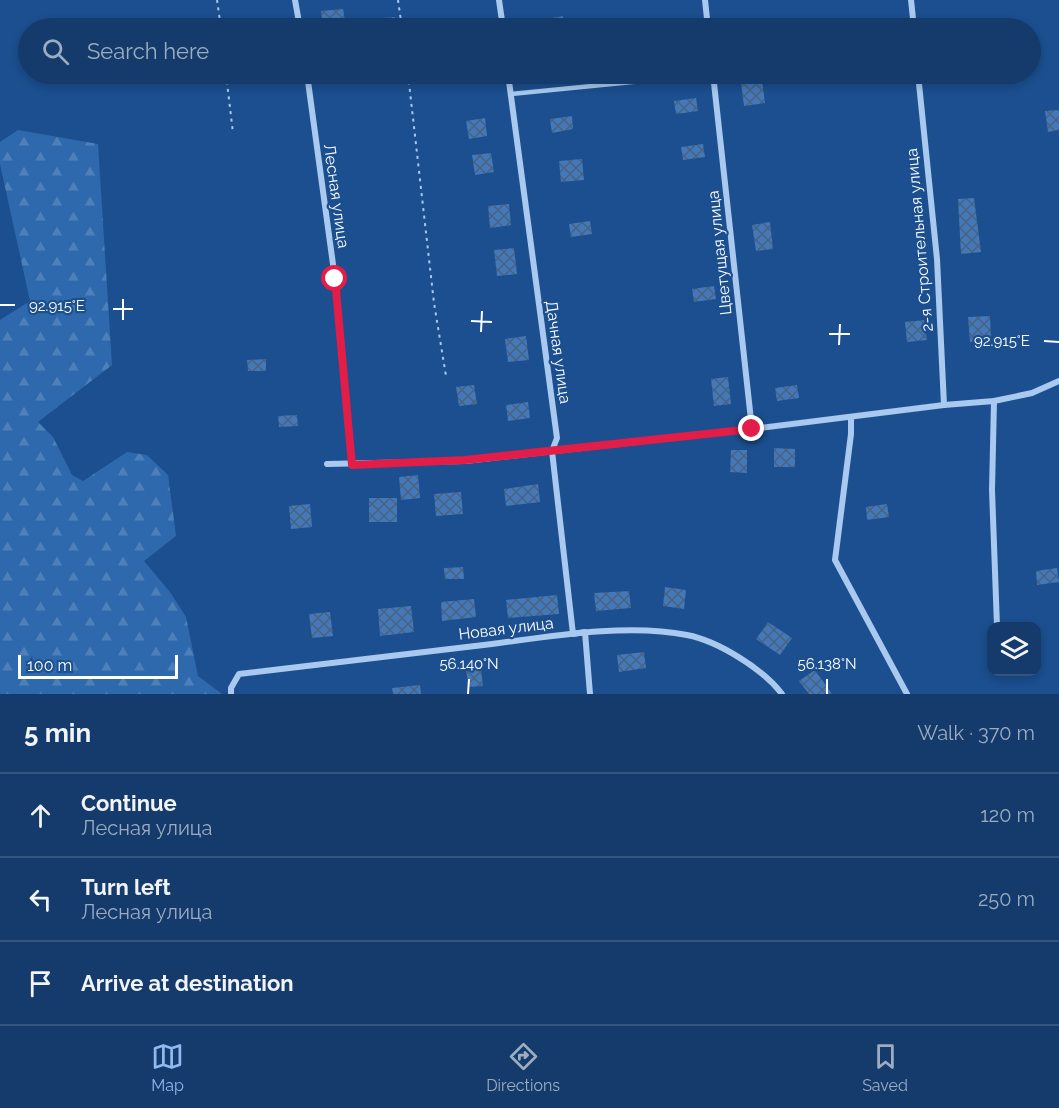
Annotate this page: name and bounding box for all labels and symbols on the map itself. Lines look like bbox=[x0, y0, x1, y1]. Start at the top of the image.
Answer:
street label: Лесная улица bbox=[320, 143, 353, 249]
street label: 2-я Строительная улица bbox=[902, 147, 937, 333]
street label: Цветущая улица bbox=[704, 190, 735, 316]
route start bbox=[321, 265, 347, 291]
text: 92.915°E bbox=[29, 297, 85, 315]
street label: Дачная улица bbox=[542, 299, 575, 405]
text: 92.915°E bbox=[974, 332, 1030, 350]
route end bbox=[738, 415, 764, 441]
street label: Новая улица bbox=[457, 613, 555, 644]
scale bar bbox=[18, 652, 178, 680]
text: 56.140°N bbox=[439, 655, 499, 673]
text: 56.138°N bbox=[798, 655, 856, 673]

